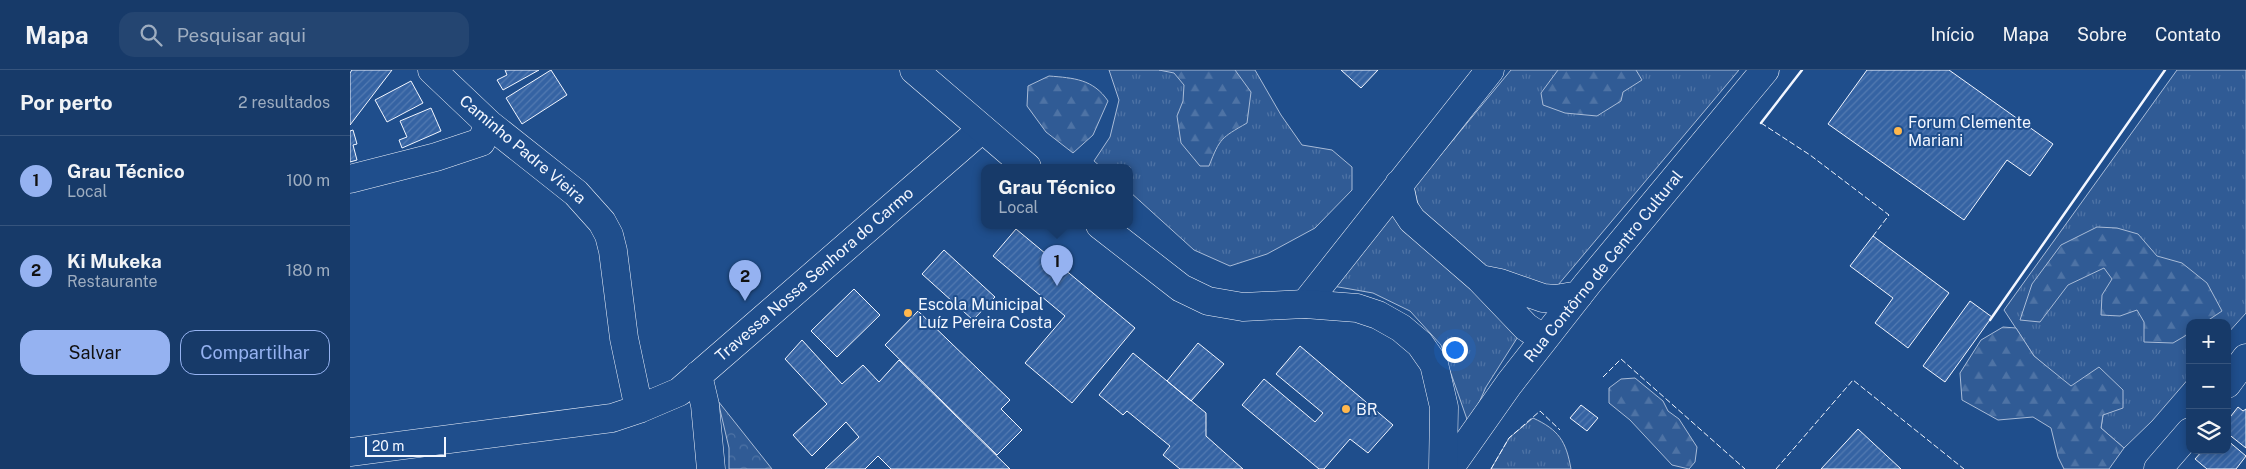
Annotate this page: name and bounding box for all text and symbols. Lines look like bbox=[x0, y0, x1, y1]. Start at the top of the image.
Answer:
search box bbox=[119, 12, 469, 57]
text: Mapa bbox=[25, 21, 89, 49]
icon: search bbox=[137, 21, 165, 49]
text: Pesquisar aqui bbox=[177, 24, 306, 46]
text: Início bbox=[1930, 24, 1975, 45]
text: Mapa bbox=[2003, 24, 2049, 45]
text: Sobre bbox=[2077, 24, 2127, 45]
text: Contato bbox=[2155, 24, 2221, 45]
text: Por perto bbox=[20, 90, 113, 115]
street label: Caminho Padre Vieira bbox=[456, 91, 590, 208]
text: 2 resultados bbox=[238, 93, 330, 112]
place label: Forum Clemente Mariani bbox=[1908, 113, 2031, 150]
marker: Forum Clemente Mariani bbox=[1892, 125, 1904, 137]
text: Grau Técnico bbox=[67, 160, 185, 182]
popup bbox=[981, 164, 1133, 229]
street label: Rua Contôrno de Centro Cultural bbox=[1520, 167, 1687, 366]
text: 1 bbox=[33, 171, 39, 190]
text: 100 m bbox=[286, 171, 330, 190]
text: Grau Técnico bbox=[998, 176, 1116, 198]
text: Local bbox=[67, 182, 107, 201]
street label: Travessa Nossa Senhora do Carmo bbox=[711, 183, 917, 366]
text: Local bbox=[998, 198, 1038, 217]
pin: 1 bbox=[1041, 245, 1073, 286]
text: Ki Mukeka bbox=[67, 250, 162, 272]
pin: 2 bbox=[729, 260, 761, 301]
text: 2 bbox=[31, 261, 41, 280]
text: 180 m bbox=[286, 261, 330, 280]
text: Restaurante bbox=[67, 272, 158, 291]
place label: Escola Municipal Luíz Pereira Costa bbox=[918, 295, 1052, 332]
marker: Escola Municipal Luíz Pereira Costa bbox=[902, 307, 914, 319]
map controls bbox=[2186, 319, 2231, 454]
button: + bbox=[2186, 319, 2231, 364]
button: Salvar bbox=[20, 330, 170, 375]
button: Compartilhar bbox=[180, 330, 330, 375]
your location bbox=[1442, 337, 1468, 363]
button: − bbox=[2186, 364, 2231, 409]
place label: BR bbox=[1356, 400, 1378, 419]
marker: BR bbox=[1340, 403, 1352, 415]
button: layers bbox=[2186, 409, 2231, 454]
scale bar bbox=[365, 434, 446, 457]
text: 20 m bbox=[372, 438, 404, 454]

